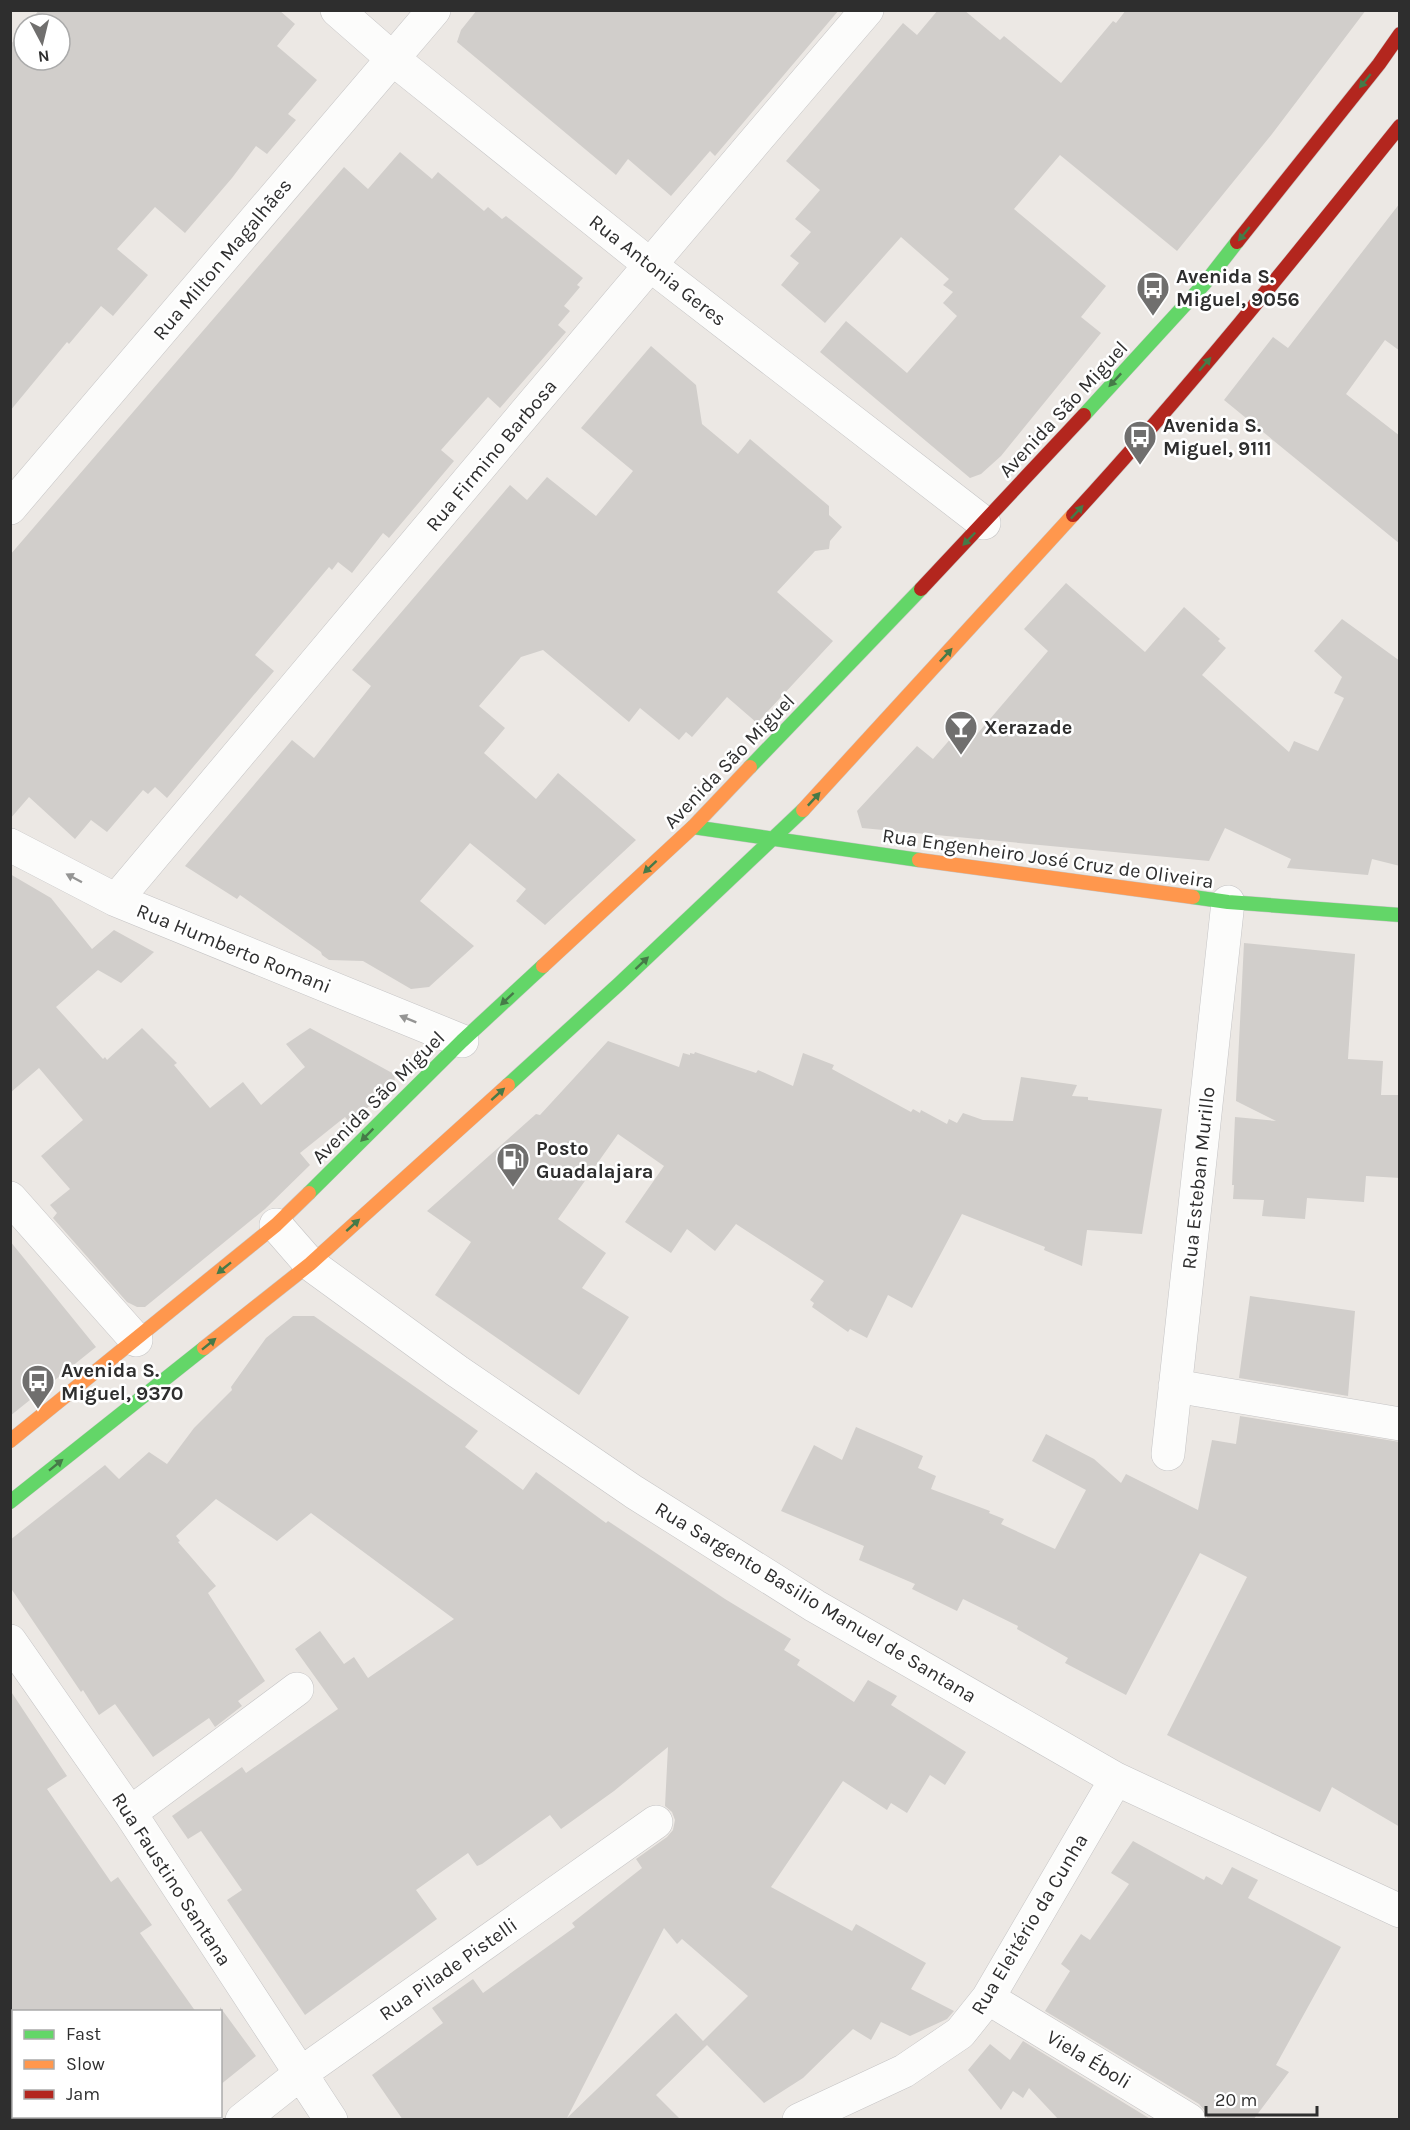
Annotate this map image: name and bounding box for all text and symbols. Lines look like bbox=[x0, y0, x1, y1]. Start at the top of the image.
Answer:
north arrow bbox=[12, 12, 72, 72]
text: N bbox=[37, 46, 51, 67]
one-way arrow bbox=[1359, 73, 1372, 89]
street label: Rua Milton Magalhães bbox=[148, 174, 297, 345]
street label: Rua Antonia Geres bbox=[585, 210, 731, 331]
one-way arrow bbox=[1238, 226, 1250, 241]
place label: Avenida S. Miguel, 9056 bbox=[1176, 265, 1300, 311]
bus stop icon: Avenida S. Miguel, 9056 bbox=[1135, 270, 1171, 317]
street label: Avenida São Miguel bbox=[994, 336, 1132, 482]
one-way arrow bbox=[1198, 357, 1211, 372]
one-way arrow bbox=[1109, 372, 1122, 387]
street label: Rua Firmino Barbosa bbox=[421, 375, 562, 536]
place label: Avenida S. Miguel, 9111 bbox=[1163, 414, 1272, 460]
bus stop icon: Avenida S. Miguel, 9111 bbox=[1122, 419, 1158, 466]
one-way arrow bbox=[1070, 505, 1084, 519]
one-way arrow bbox=[963, 531, 976, 546]
one-way arrow bbox=[939, 648, 953, 663]
street label: Avenida São Miguel bbox=[659, 689, 799, 833]
bar icon: Xerazade bbox=[943, 709, 979, 756]
place label: Xerazade bbox=[984, 716, 1072, 739]
one-way arrow bbox=[807, 792, 820, 807]
street label: Rua Engenheiro José Cruz de Oliveira bbox=[881, 824, 1215, 893]
one-way arrow bbox=[643, 860, 658, 873]
one-way arrow bbox=[65, 873, 82, 883]
street label: Rua Humberto Romani bbox=[133, 899, 334, 998]
one-way arrow bbox=[634, 957, 649, 970]
one-way arrow bbox=[501, 992, 515, 1006]
one-way arrow bbox=[399, 1014, 417, 1023]
street label: Avenida São Miguel bbox=[307, 1026, 449, 1168]
street label: Rua Esteban Murillo bbox=[1177, 1085, 1220, 1271]
one-way arrow bbox=[490, 1088, 505, 1101]
one-way arrow bbox=[361, 1128, 375, 1142]
place label: Posto Guadalajara bbox=[536, 1137, 654, 1183]
fuel station icon: Posto Guadalajara bbox=[495, 1141, 531, 1188]
one-way arrow bbox=[345, 1219, 360, 1232]
one-way arrow bbox=[217, 1261, 232, 1273]
one-way arrow bbox=[201, 1338, 216, 1351]
place label: Avenida S. Miguel, 9370 bbox=[61, 1359, 183, 1405]
bus stop icon: Avenida S. Miguel, 9370 bbox=[20, 1363, 56, 1410]
one-way arrow bbox=[48, 1459, 64, 1472]
street label: Rua Sargento Basilio Manuel de Santana bbox=[651, 1497, 980, 1708]
street label: Rua Faustino Santana bbox=[107, 1788, 236, 1970]
street label: Rua Eleitério da Cunha bbox=[966, 1830, 1093, 2019]
street label: Rua Pilade Pistelli bbox=[375, 1913, 522, 2026]
legend bbox=[12, 2010, 222, 2118]
text: Fast bbox=[66, 2023, 101, 2045]
street label: Viela Éboli bbox=[1042, 2024, 1136, 2094]
text: Slow bbox=[66, 2053, 105, 2075]
scale bar bbox=[1206, 2079, 1317, 2117]
text: Jam bbox=[66, 2083, 100, 2105]
text: 20 m bbox=[1215, 2089, 1257, 2111]

